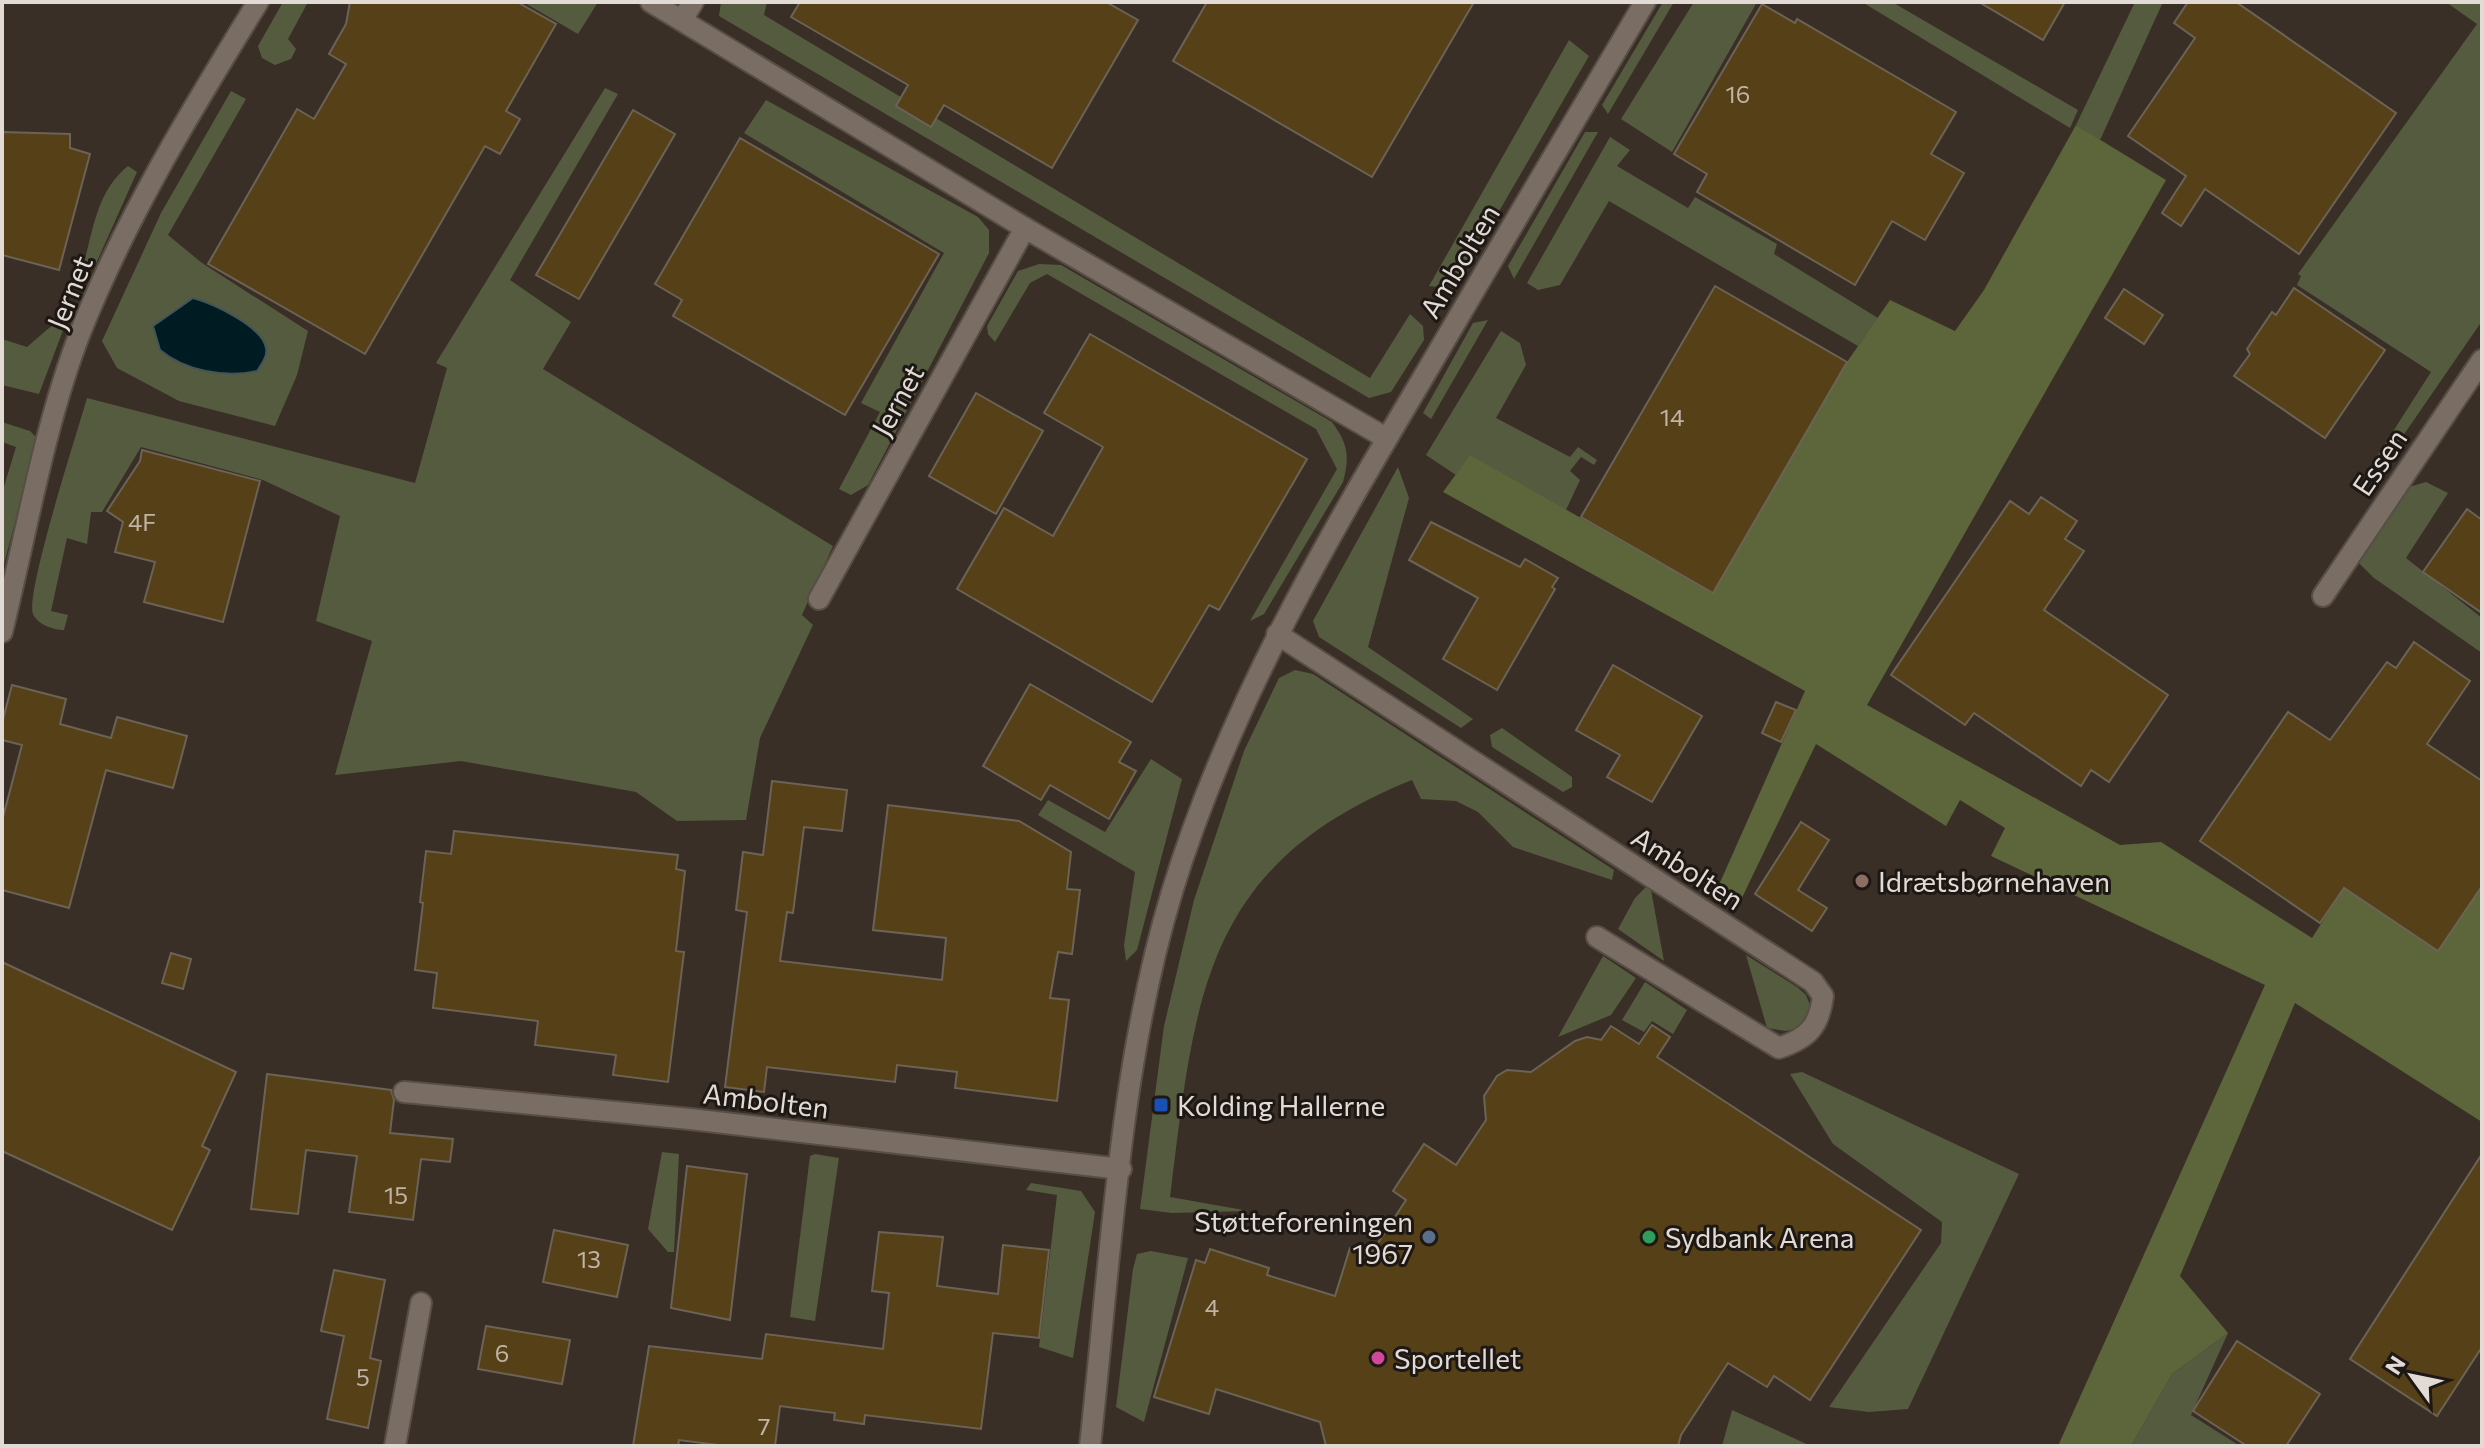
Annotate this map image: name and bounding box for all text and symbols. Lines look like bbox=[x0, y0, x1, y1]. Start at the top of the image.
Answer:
house number: 16 bbox=[1726, 79, 1750, 108]
street label: Ambolten bbox=[1412, 198, 1506, 324]
street label: Jernet bbox=[39, 250, 99, 334]
street label: Jernet bbox=[864, 358, 930, 442]
house number: 14 bbox=[1660, 402, 1684, 431]
street label: Essen bbox=[2345, 422, 2413, 502]
house number: 4F bbox=[128, 507, 156, 536]
street label: Ambolten bbox=[1626, 819, 1750, 917]
place label: Idrætsbørnehaven bbox=[1878, 864, 2110, 898]
marker: Idrætsbørnehaven bbox=[1853, 872, 1871, 890]
street label: Ambolten bbox=[701, 1075, 831, 1125]
place label: Kolding Hallerne bbox=[1177, 1088, 1385, 1122]
marker: Kolding Hallerne bbox=[1152, 1096, 1170, 1114]
house number: 15 bbox=[384, 1180, 408, 1209]
place label: Støtteforeningen 1967 bbox=[1194, 1204, 1413, 1270]
place label: Sydbank Arena bbox=[1665, 1220, 1854, 1254]
marker: Støtteforeningen 1967 bbox=[1420, 1228, 1438, 1246]
marker: Sydbank Arena bbox=[1640, 1228, 1658, 1246]
house number: 13 bbox=[577, 1244, 601, 1273]
house number: 4 bbox=[1205, 1292, 1219, 1321]
north arrow bbox=[2372, 1336, 2452, 1416]
house number: 6 bbox=[495, 1338, 509, 1367]
place label: Sportellet bbox=[1394, 1341, 1521, 1375]
marker: Sportellet bbox=[1369, 1349, 1387, 1367]
text: N bbox=[2379, 1351, 2411, 1379]
house number: 5 bbox=[356, 1362, 370, 1391]
house number: 7 bbox=[758, 1411, 770, 1440]

